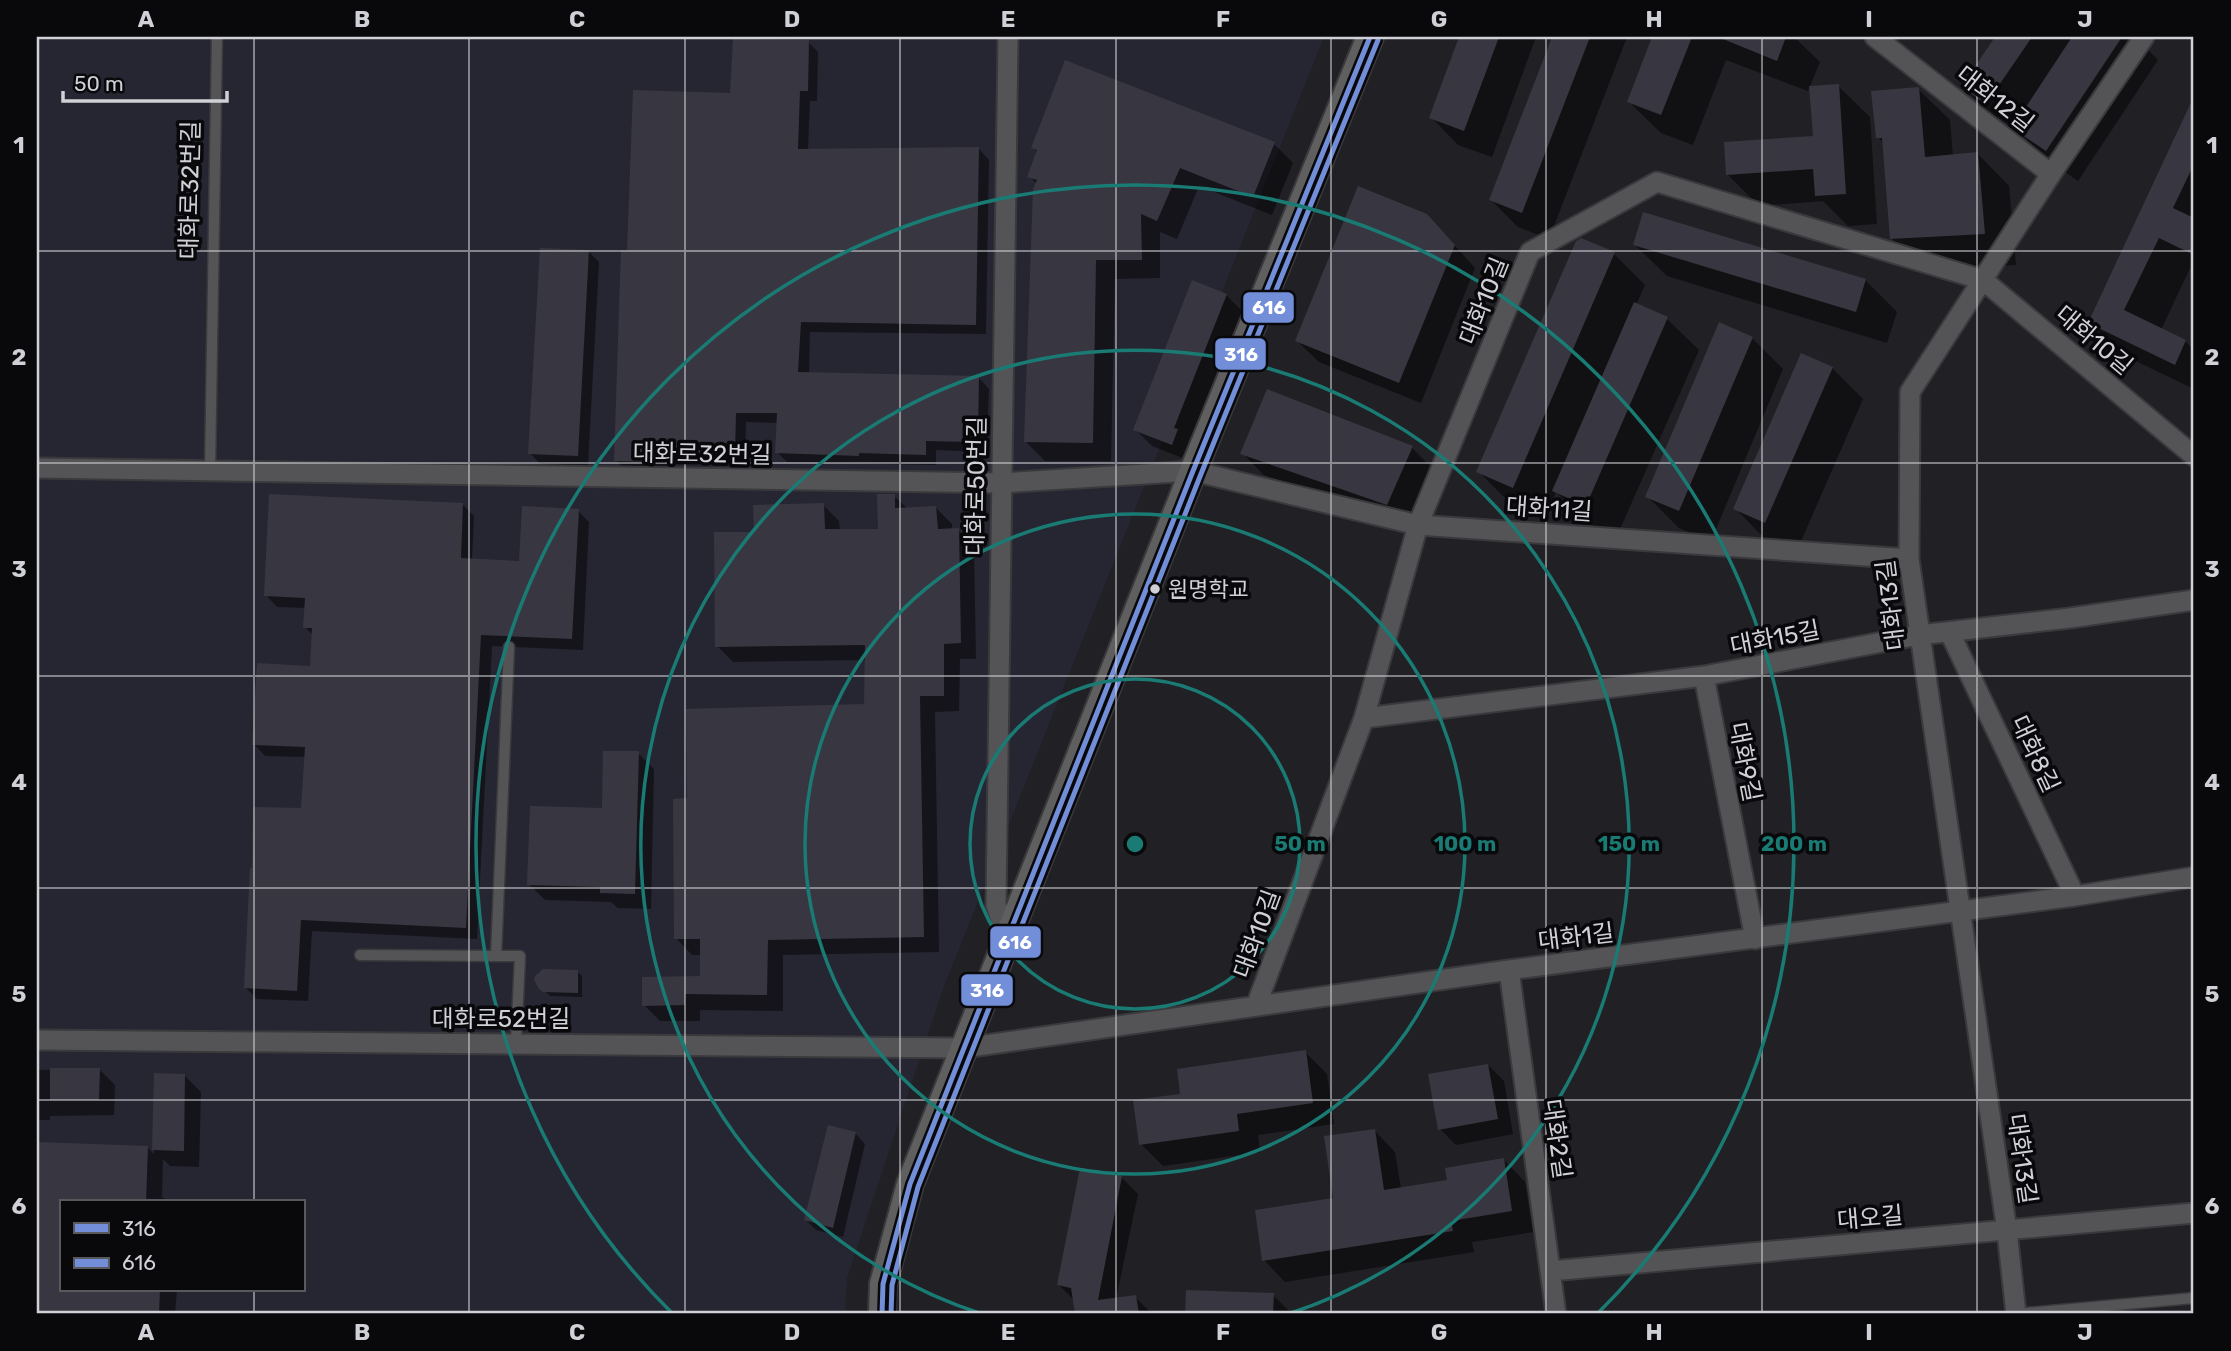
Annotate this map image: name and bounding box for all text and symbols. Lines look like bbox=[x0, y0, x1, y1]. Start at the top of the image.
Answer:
text: A bbox=[138, 5, 155, 33]
text: B bbox=[354, 5, 370, 33]
text: C bbox=[569, 5, 585, 33]
text: D bbox=[784, 5, 800, 33]
text: E bbox=[1001, 5, 1015, 33]
text: F bbox=[1216, 5, 1230, 33]
text: G bbox=[1431, 5, 1447, 33]
text: H bbox=[1645, 5, 1663, 33]
text: I bbox=[1865, 5, 1873, 33]
text: J bbox=[2077, 5, 2093, 33]
scale bar bbox=[63, 60, 228, 104]
street label: 대화12길 bbox=[1951, 60, 2039, 138]
text: 50 m bbox=[74, 71, 124, 96]
street label: 대화로32번길 bbox=[175, 120, 205, 260]
text: 1 bbox=[13, 131, 25, 159]
text: 1 bbox=[2206, 131, 2218, 159]
street label: 대화10길 bbox=[1454, 253, 1514, 349]
line badge: 616 bbox=[1242, 291, 1295, 324]
text: 616 bbox=[1252, 296, 1286, 319]
street label: 대화10길 bbox=[2050, 300, 2138, 380]
line badge: 316 bbox=[1214, 337, 1267, 371]
text: 2 bbox=[12, 343, 26, 371]
text: 316 bbox=[1224, 343, 1258, 366]
text: 2 bbox=[2205, 343, 2219, 371]
street label: 대화로50번길 bbox=[961, 416, 991, 556]
street label: 대화로32번길 bbox=[632, 439, 772, 469]
street label: 대화11길 bbox=[1505, 492, 1593, 526]
text: 3 bbox=[11, 555, 27, 583]
text: 3 bbox=[2204, 555, 2220, 583]
street label: 대화13길 bbox=[1872, 558, 1910, 652]
place label: 원명학교 bbox=[1168, 576, 1249, 603]
marker: 원명학교 bbox=[1148, 582, 1162, 596]
street label: 대화15길 bbox=[1728, 616, 1822, 660]
street label: 대화8길 bbox=[2005, 711, 2065, 797]
street label: 대화9길 bbox=[1724, 720, 1766, 804]
text: 4 bbox=[11, 768, 27, 796]
text: 4 bbox=[2204, 768, 2220, 796]
text: 50 m bbox=[1274, 831, 1326, 856]
text: 100 m bbox=[1434, 831, 1496, 856]
text: 150 m bbox=[1598, 831, 1660, 856]
text: 200 m bbox=[1761, 831, 1827, 856]
centre of rings bbox=[1123, 832, 1147, 856]
street label: 대화10길 bbox=[1228, 886, 1286, 982]
street label: 대화1길 bbox=[1536, 918, 1616, 956]
line badge: 616 bbox=[989, 925, 1042, 959]
text: 616 bbox=[998, 931, 1032, 954]
line badge: 316 bbox=[960, 973, 1014, 1007]
text: 316 bbox=[970, 979, 1004, 1002]
text: 5 bbox=[12, 980, 27, 1008]
text: 5 bbox=[2205, 980, 2220, 1008]
street label: 대화로52번길 bbox=[432, 1005, 570, 1033]
street label: 대화2길 bbox=[1538, 1097, 1576, 1181]
street label: 대화13길 bbox=[2002, 1112, 2042, 1206]
text: 6 bbox=[12, 1192, 27, 1220]
text: 6 bbox=[2205, 1192, 2220, 1220]
legend bbox=[60, 1200, 304, 1292]
street label: 대오길 bbox=[1836, 1201, 1904, 1235]
text: 316 bbox=[122, 1216, 156, 1241]
text: 616 bbox=[122, 1250, 156, 1275]
text: A bbox=[138, 1318, 155, 1346]
text: B bbox=[354, 1318, 370, 1346]
text: C bbox=[569, 1318, 585, 1346]
text: D bbox=[784, 1318, 800, 1346]
text: E bbox=[1001, 1318, 1015, 1346]
text: F bbox=[1216, 1318, 1230, 1346]
text: G bbox=[1431, 1318, 1447, 1346]
text: H bbox=[1645, 1318, 1663, 1346]
text: I bbox=[1865, 1318, 1873, 1346]
text: J bbox=[2077, 1318, 2093, 1346]

